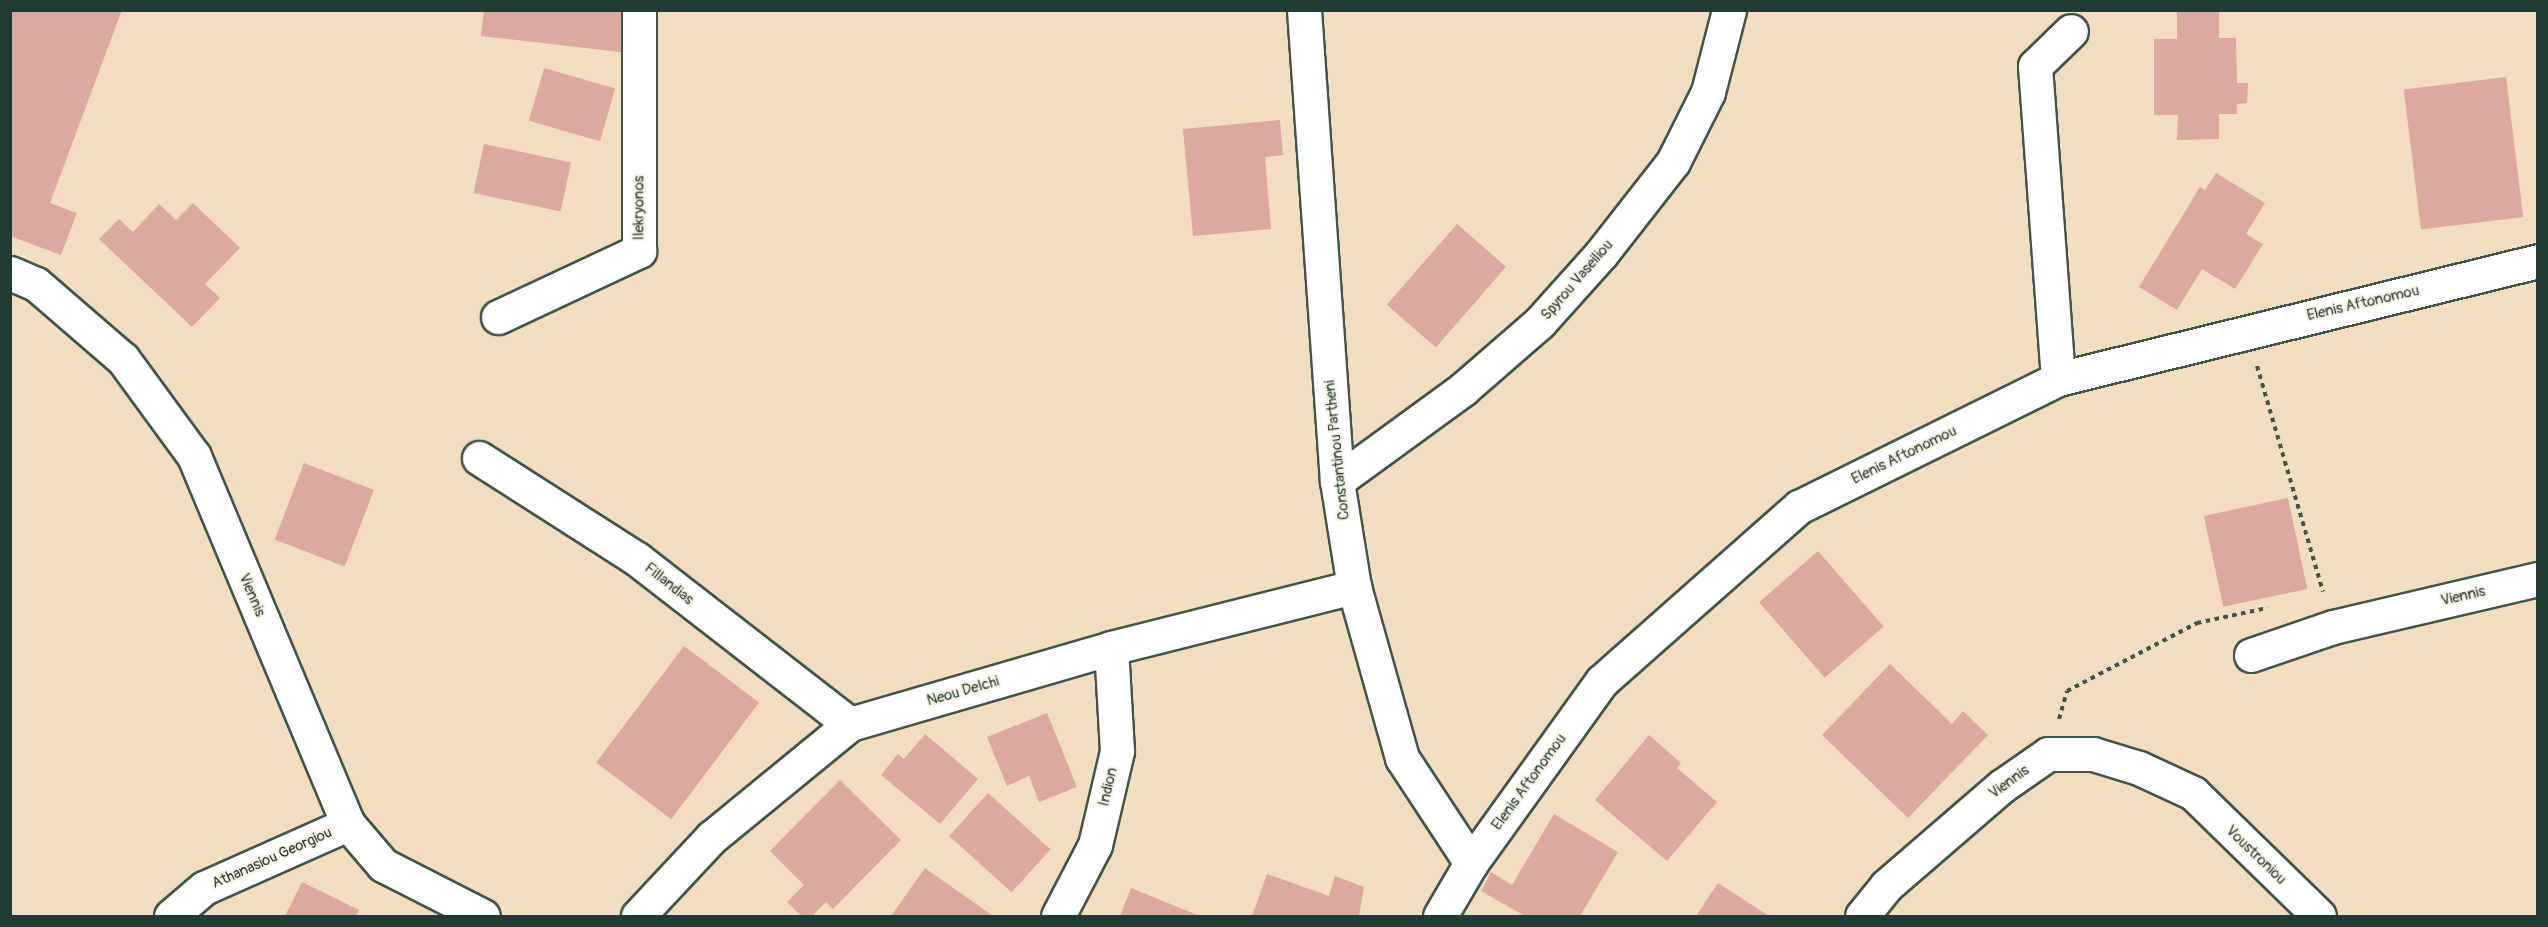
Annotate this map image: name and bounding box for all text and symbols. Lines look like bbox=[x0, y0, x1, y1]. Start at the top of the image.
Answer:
street label: Ilekryonos bbox=[630, 176, 648, 240]
street label: Spyrou Vaseiliou bbox=[1537, 236, 1617, 324]
street label: Elenis Aftonomou bbox=[2305, 281, 2421, 325]
street label: Constantinou Partheni bbox=[1321, 379, 1353, 521]
street label: Elenis Aftonomou bbox=[1849, 422, 1959, 488]
street label: Fillandias bbox=[641, 559, 697, 609]
street label: Viennis bbox=[235, 571, 269, 619]
street label: Viennis bbox=[2439, 582, 2487, 610]
street label: Neou Delchi bbox=[925, 672, 1001, 710]
street label: Elenis Aftonomou bbox=[1488, 730, 1570, 834]
street label: Viennis bbox=[1985, 761, 2033, 803]
street label: Indion bbox=[1095, 766, 1121, 808]
street label: Voustroniou bbox=[2222, 822, 2290, 888]
street label: Athanasiou Georgiou bbox=[209, 823, 335, 893]

